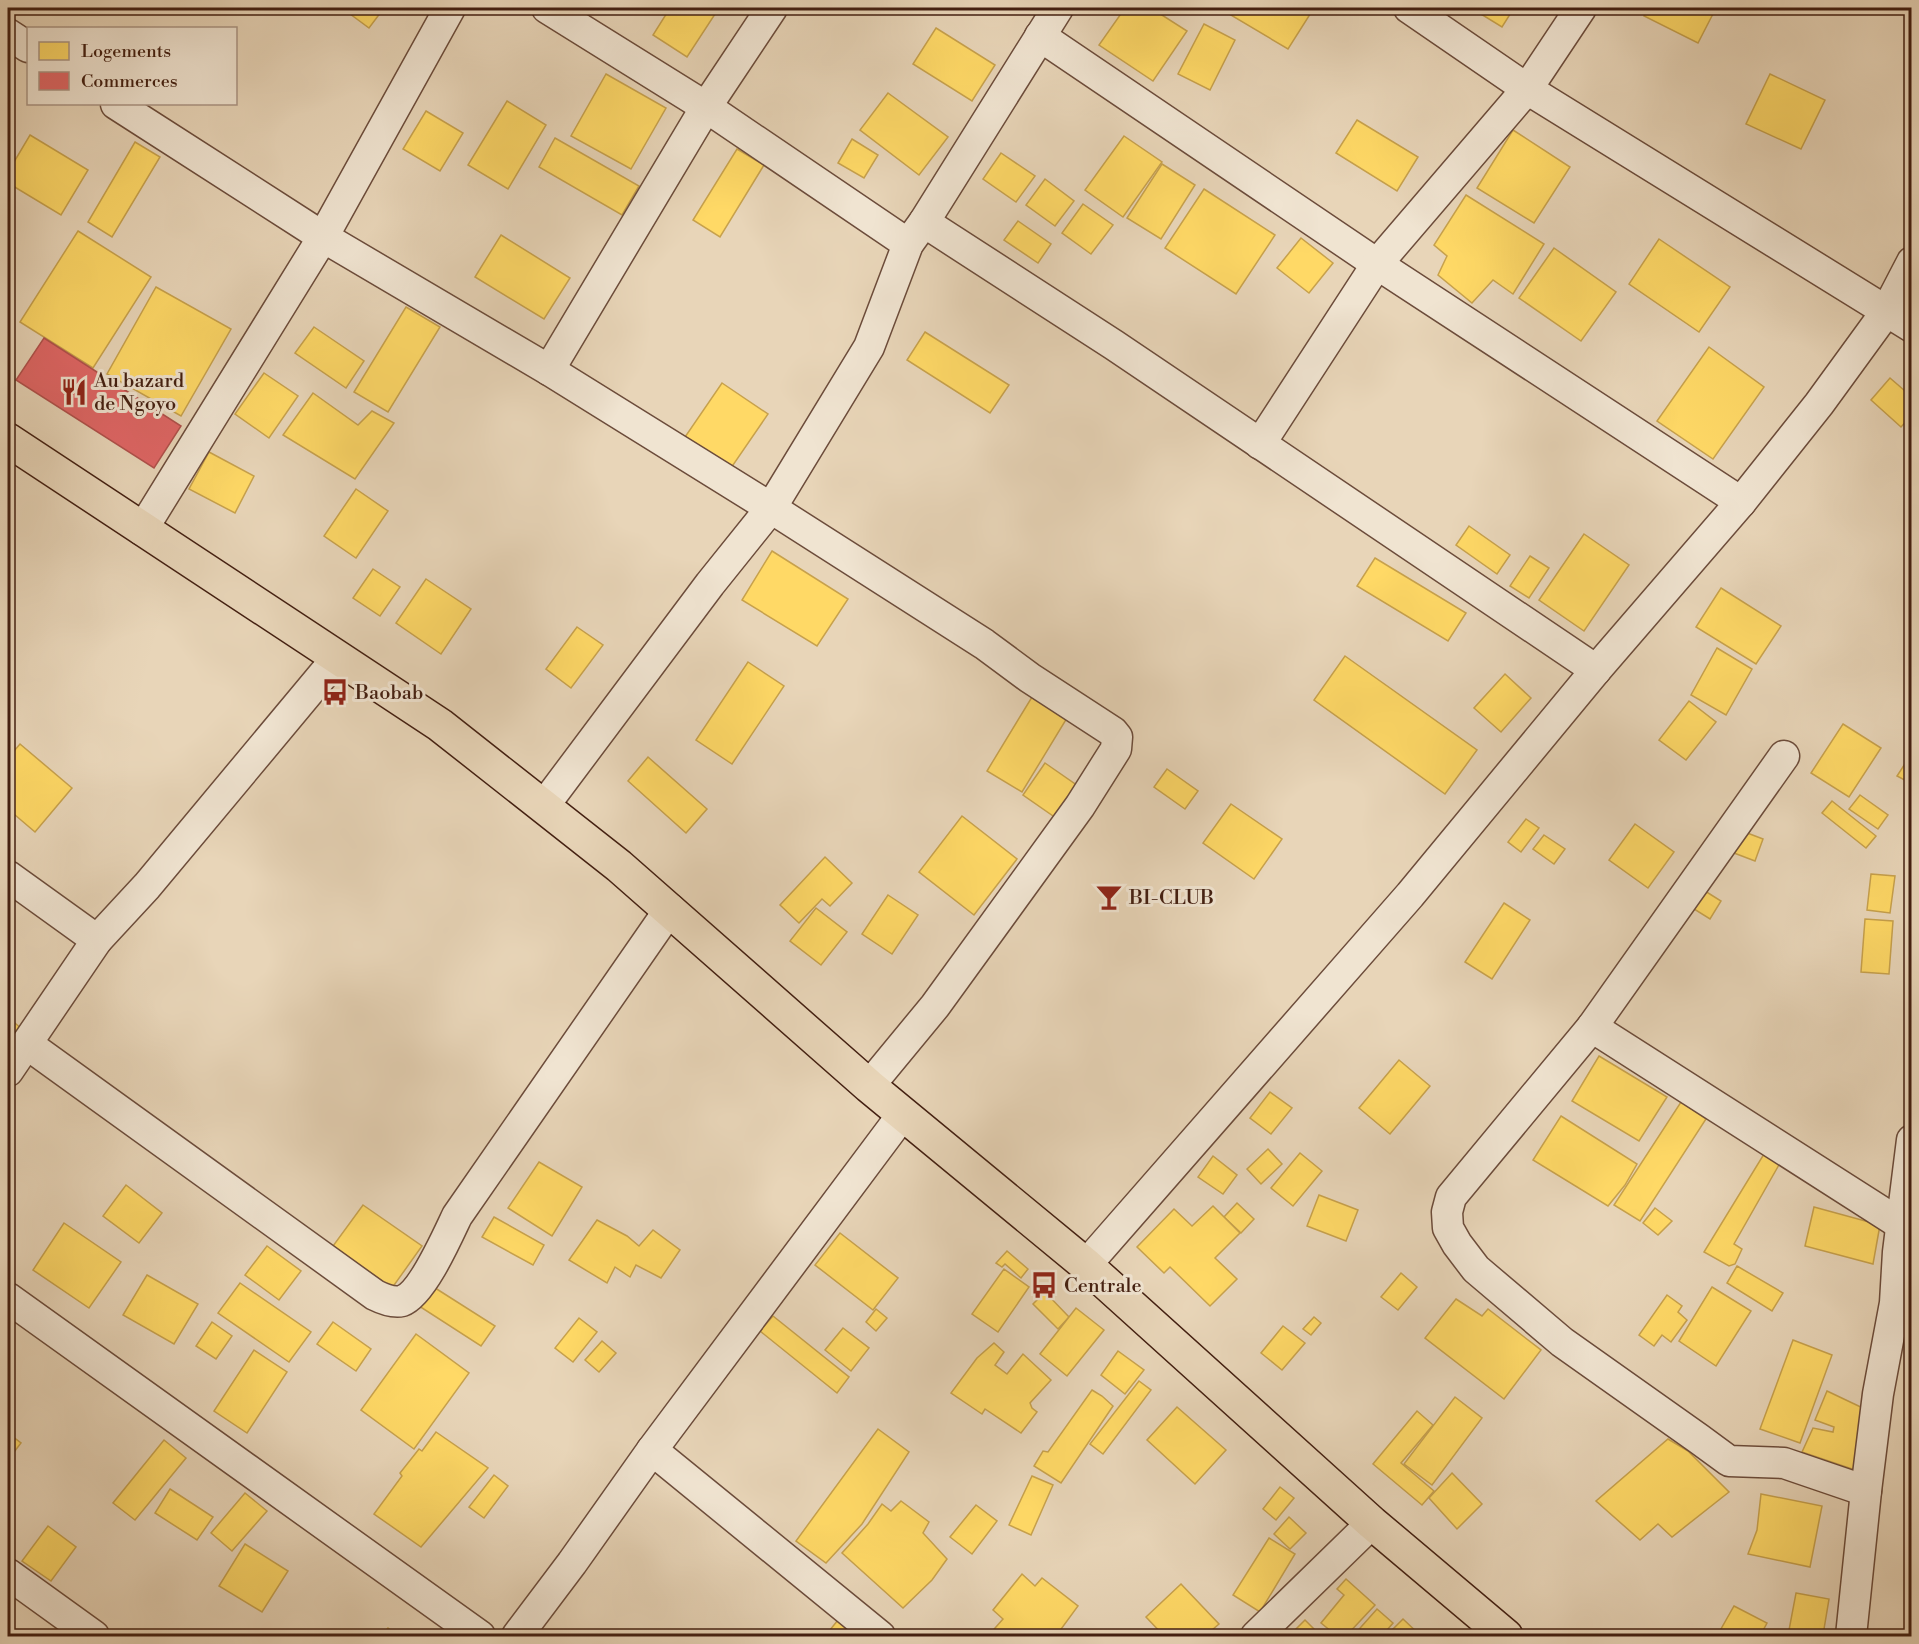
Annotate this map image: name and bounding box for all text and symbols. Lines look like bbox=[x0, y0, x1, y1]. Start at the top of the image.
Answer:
legend bbox=[27, 27, 237, 105]
text: Logements bbox=[81, 40, 171, 63]
text: Commerces bbox=[81, 70, 178, 93]
place label: Au bazard de Ngoyo bbox=[93, 369, 185, 417]
restaurant icon: Au bazard de Ngoyo bbox=[59, 377, 89, 407]
bus stop icon: Baobab bbox=[320, 677, 350, 707]
place label: Baobab bbox=[354, 681, 423, 706]
bar icon: BI-CLUB bbox=[1094, 882, 1124, 912]
place label: BI-CLUB bbox=[1128, 886, 1214, 911]
bus stop icon: Centrale bbox=[1029, 1270, 1059, 1300]
place label: Centrale bbox=[1064, 1274, 1142, 1299]

